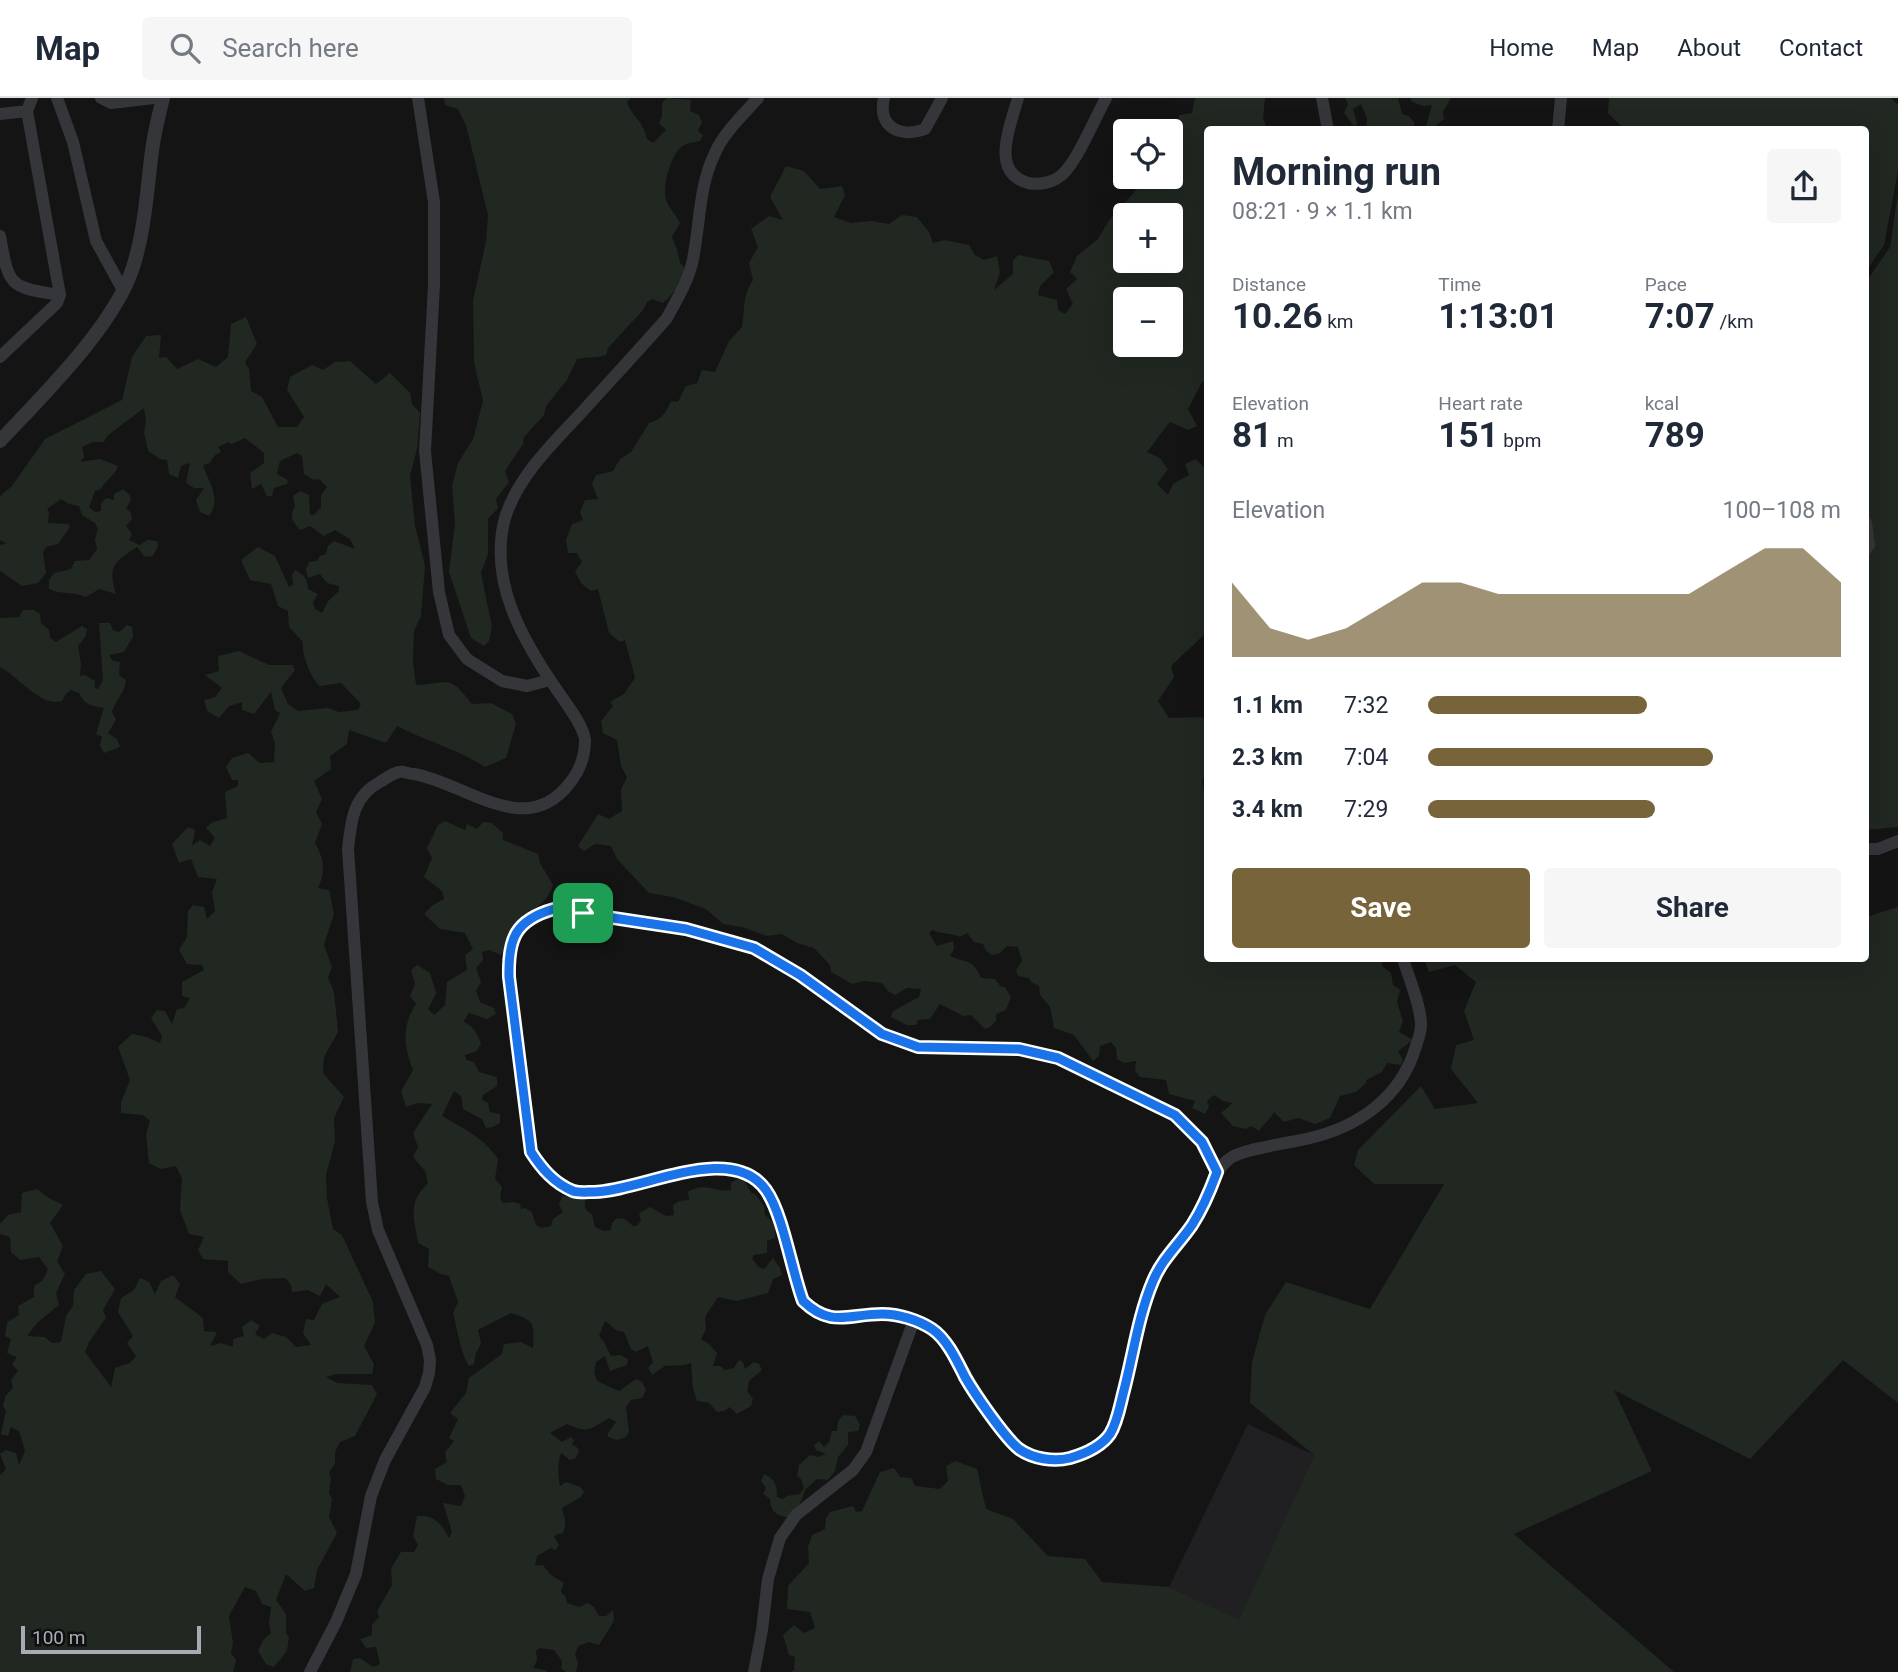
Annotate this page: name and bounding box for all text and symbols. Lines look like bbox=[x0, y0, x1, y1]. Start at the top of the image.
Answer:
search box bbox=[142, 17, 632, 80]
text: Map bbox=[35, 29, 100, 68]
icon: search bbox=[166, 29, 204, 67]
text: Search here bbox=[222, 33, 359, 63]
text: Home bbox=[1489, 34, 1554, 62]
text: Map bbox=[1592, 34, 1639, 62]
text: About bbox=[1677, 34, 1741, 62]
text: Contact bbox=[1779, 34, 1863, 62]
map controls bbox=[1113, 119, 1183, 357]
button: locate bbox=[1113, 119, 1183, 189]
button: share bbox=[1767, 149, 1841, 223]
text: Morning run bbox=[1232, 150, 1441, 194]
text: 08:21 · 9 × 1.1 km bbox=[1232, 198, 1413, 225]
button: + bbox=[1113, 203, 1183, 273]
text: Distance bbox=[1232, 273, 1306, 296]
text: Time bbox=[1438, 273, 1481, 296]
text: Pace bbox=[1645, 273, 1687, 296]
button: − bbox=[1113, 287, 1183, 357]
text: 10.26 bbox=[1232, 296, 1322, 337]
text: 1:13:01 bbox=[1438, 296, 1558, 337]
text: 7:07 bbox=[1645, 296, 1715, 337]
text: km bbox=[1322, 310, 1354, 333]
text: /km bbox=[1715, 310, 1754, 333]
text: Elevation bbox=[1232, 392, 1309, 415]
text: Heart rate bbox=[1438, 392, 1523, 415]
text: kcal bbox=[1645, 392, 1679, 415]
text: 81 bbox=[1232, 415, 1272, 456]
text: 151 bbox=[1438, 415, 1499, 456]
text: 789 bbox=[1645, 415, 1705, 456]
text: m bbox=[1272, 429, 1294, 452]
text: bpm bbox=[1499, 429, 1541, 452]
text: Elevation bbox=[1232, 497, 1325, 524]
text: 100–108 m bbox=[1722, 497, 1841, 524]
text: 1.1 km bbox=[1232, 692, 1303, 719]
text: 7:32 bbox=[1344, 692, 1388, 719]
text: 2.3 km bbox=[1232, 744, 1303, 771]
text: 7:04 bbox=[1344, 744, 1388, 771]
text: 3.4 km bbox=[1232, 796, 1303, 823]
text: 7:29 bbox=[1344, 796, 1388, 823]
button: Save bbox=[1232, 868, 1530, 948]
button: Share bbox=[1544, 868, 1841, 948]
pin bbox=[553, 883, 613, 943]
icon: arrive bbox=[564, 894, 602, 932]
scale bar bbox=[21, 1623, 201, 1655]
text: 100 m bbox=[32, 1626, 85, 1649]

